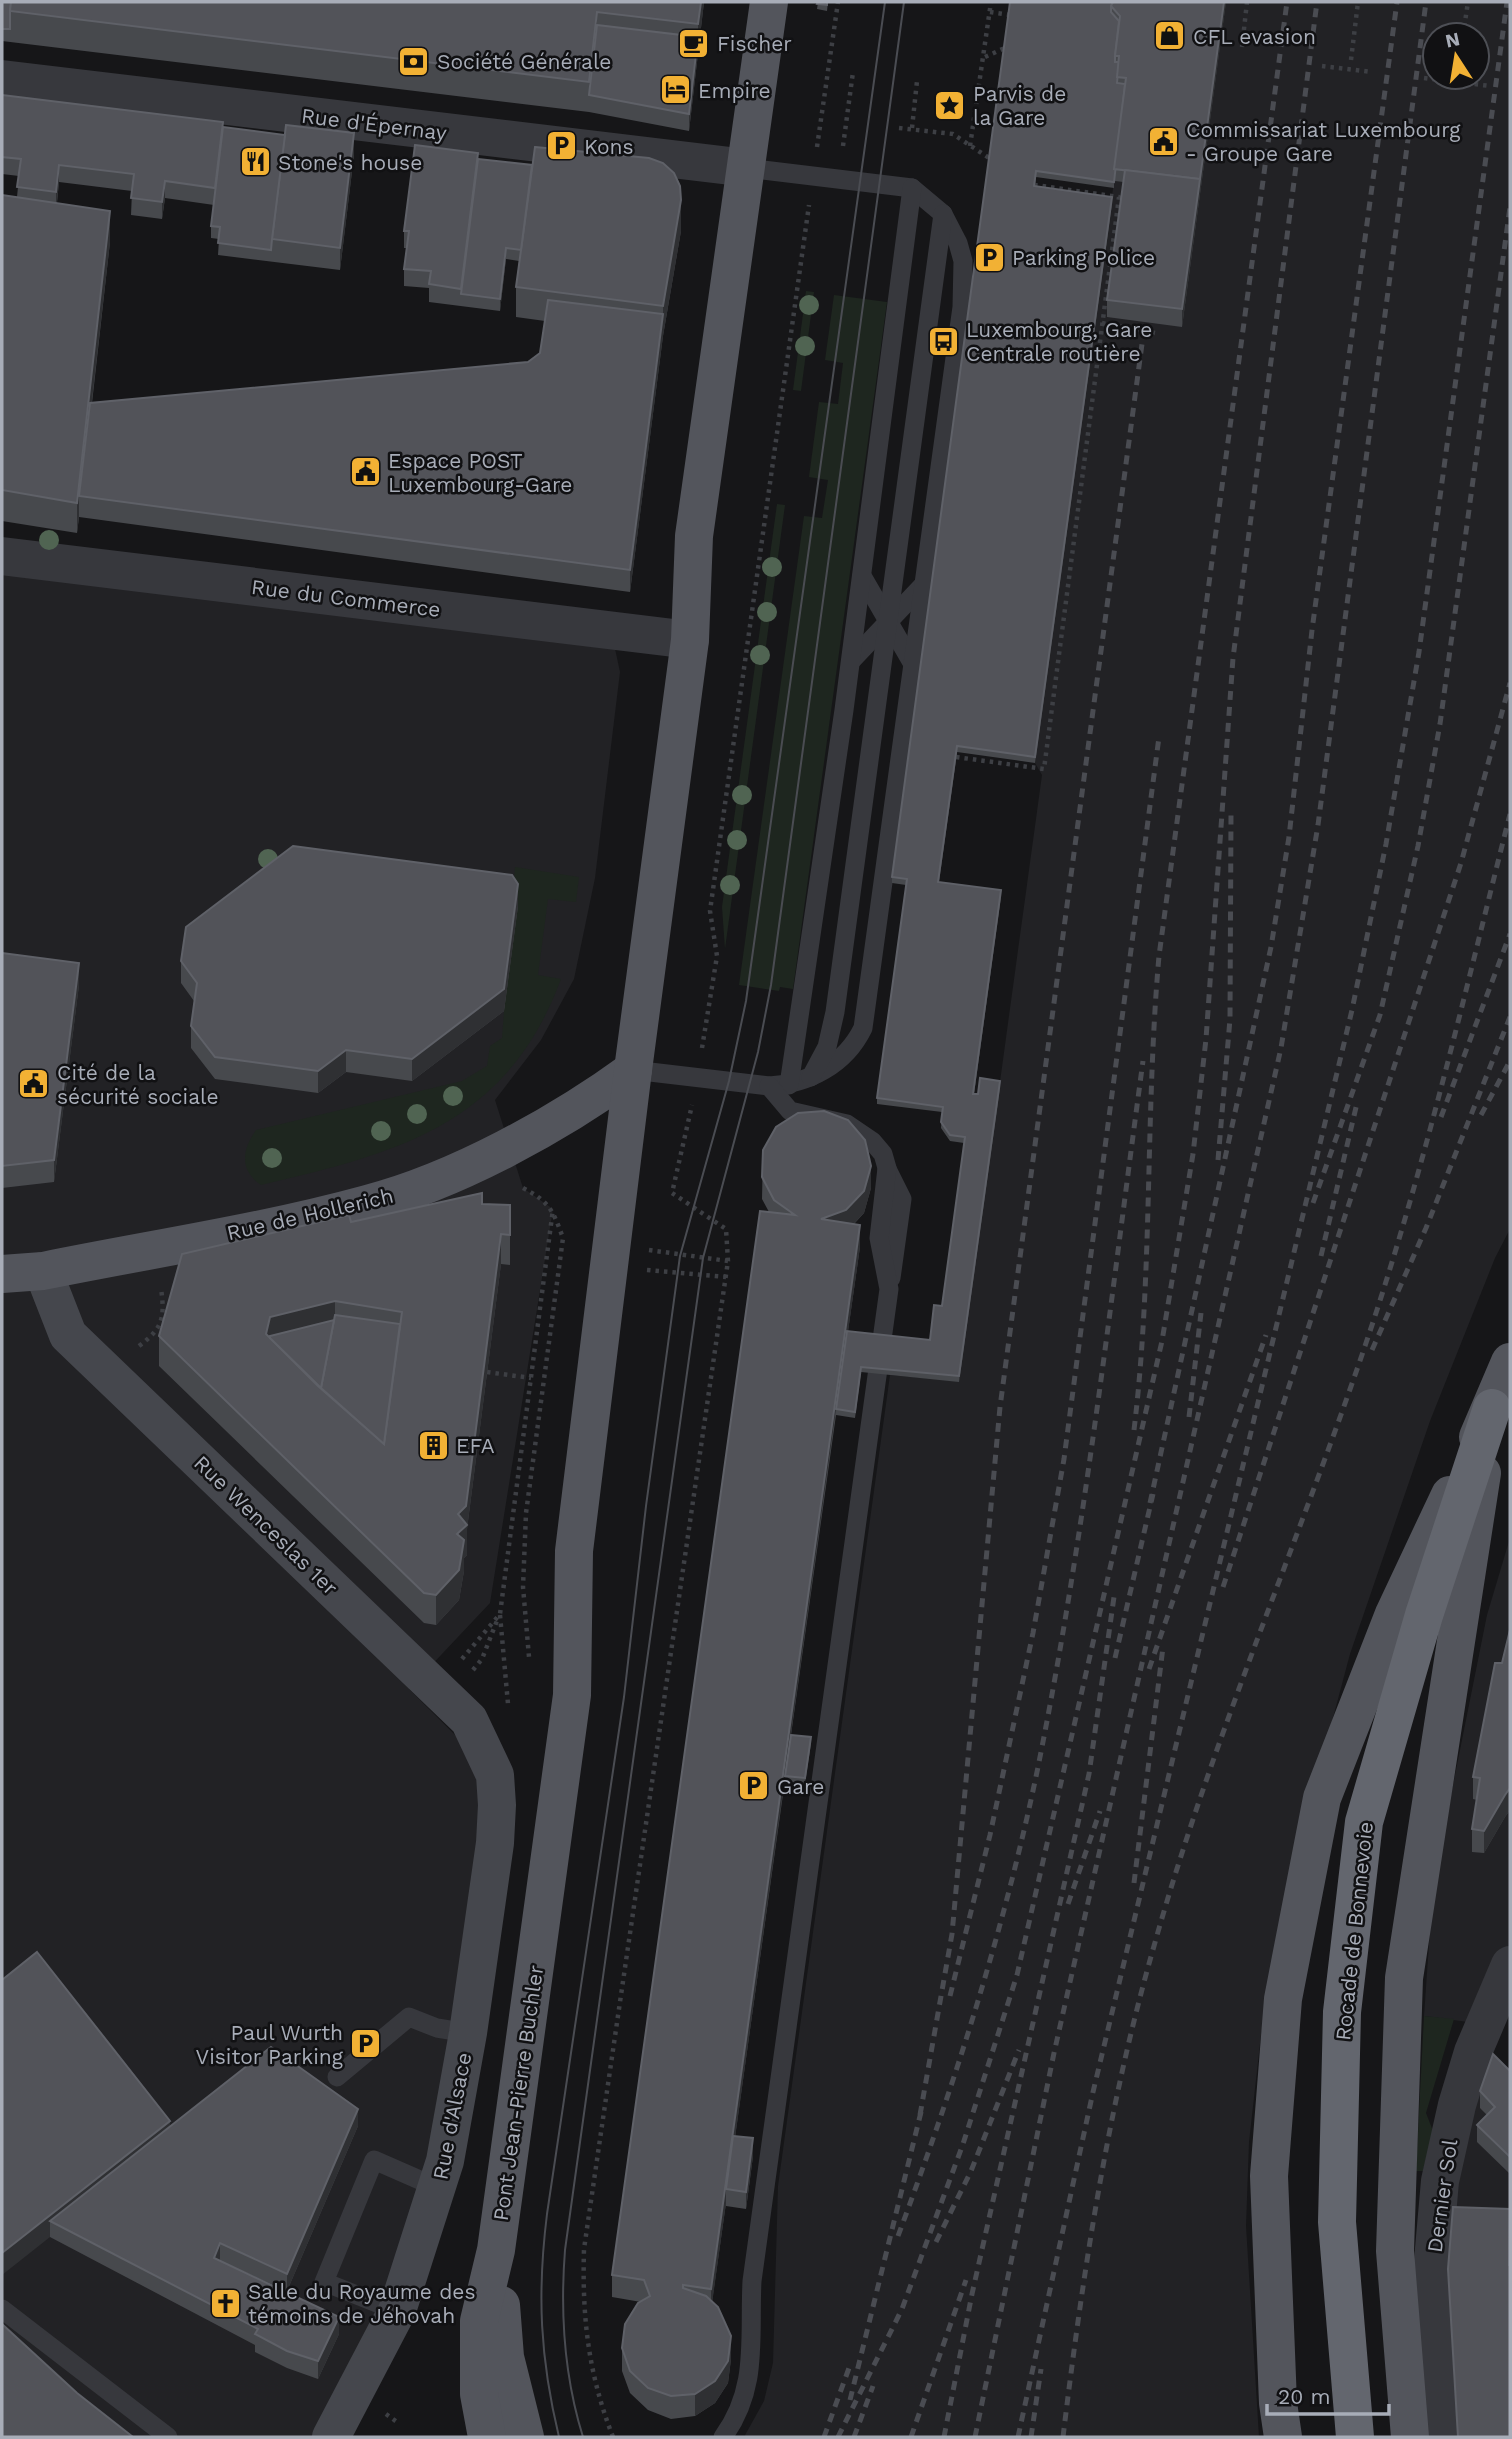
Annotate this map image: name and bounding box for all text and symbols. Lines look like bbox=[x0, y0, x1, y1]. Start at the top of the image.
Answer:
shop icon: CFL evasion bbox=[1153, 19, 1187, 53]
north arrow bbox=[1421, 21, 1491, 91]
place label: CFL evasion bbox=[1193, 24, 1316, 49]
cafe icon: Fischer bbox=[677, 26, 711, 60]
text: N bbox=[1443, 27, 1462, 53]
place label: Fischer bbox=[717, 31, 792, 56]
bank icon: Société Générale bbox=[397, 44, 431, 78]
place label: Société Générale bbox=[437, 49, 611, 74]
hotel icon: Empire bbox=[658, 73, 692, 107]
place label: Empire bbox=[698, 78, 771, 103]
place label: Parvis de la Gare bbox=[973, 81, 1066, 130]
place icon: Parvis de la Gare bbox=[933, 88, 967, 122]
street label: Rue d'Épernay bbox=[300, 103, 448, 145]
place label: Commissariat Luxembourg - Groupe Gare bbox=[1186, 117, 1461, 166]
public building icon: Commissariat Luxembourg - Groupe Gare bbox=[1146, 124, 1180, 158]
parking icon: Kons bbox=[544, 129, 578, 163]
place label: Kons bbox=[584, 134, 634, 159]
restaurant icon: Stone's house bbox=[238, 145, 272, 179]
place label: Stone's house bbox=[278, 150, 422, 175]
parking icon: Parking Police bbox=[972, 240, 1006, 274]
place label: Parking Police bbox=[1012, 245, 1155, 270]
place label: Luxembourg, Gare Centrale routière bbox=[966, 317, 1152, 366]
bus stop icon: Luxembourg, Gare Centrale routière bbox=[926, 324, 960, 358]
place label: Espace POST Luxembourg-Gare bbox=[388, 448, 572, 497]
public building icon: Espace POST Luxembourg-Gare bbox=[348, 455, 382, 489]
street label: Rue du Commerce bbox=[250, 574, 442, 622]
place label: Cité de la sécurité sociale bbox=[57, 1060, 219, 1109]
public building icon: Cité de la sécurité sociale bbox=[17, 1067, 51, 1101]
street label: Rue de Hollerich bbox=[224, 1183, 396, 1245]
building icon: EFA bbox=[416, 1428, 450, 1462]
place label: EFA bbox=[456, 1433, 495, 1458]
street label: Rue Wenceslas 1er bbox=[189, 1450, 343, 1600]
parking icon: Gare bbox=[737, 1769, 771, 1803]
place label: Gare bbox=[777, 1774, 824, 1799]
street label: Rocade de Bonnevoie bbox=[1330, 1820, 1378, 2042]
street label: Pont Jean-Pierre Buchler bbox=[488, 1963, 548, 2223]
place label: Paul Wurth Visitor Parking bbox=[196, 2020, 344, 2069]
parking icon: Paul Wurth Visitor Parking bbox=[349, 2027, 383, 2061]
street label: Rue d'Alsace bbox=[427, 2050, 477, 2182]
street label: Dernier Sol bbox=[1422, 2137, 1462, 2254]
place label: Salle du Royaume des témoins de Jéhovah bbox=[248, 2279, 476, 2328]
church icon: Salle du Royaume des témoins de Jéhovah bbox=[208, 2286, 242, 2320]
scale bar bbox=[1267, 2372, 1390, 2416]
text: 20 m bbox=[1278, 2384, 1330, 2409]

